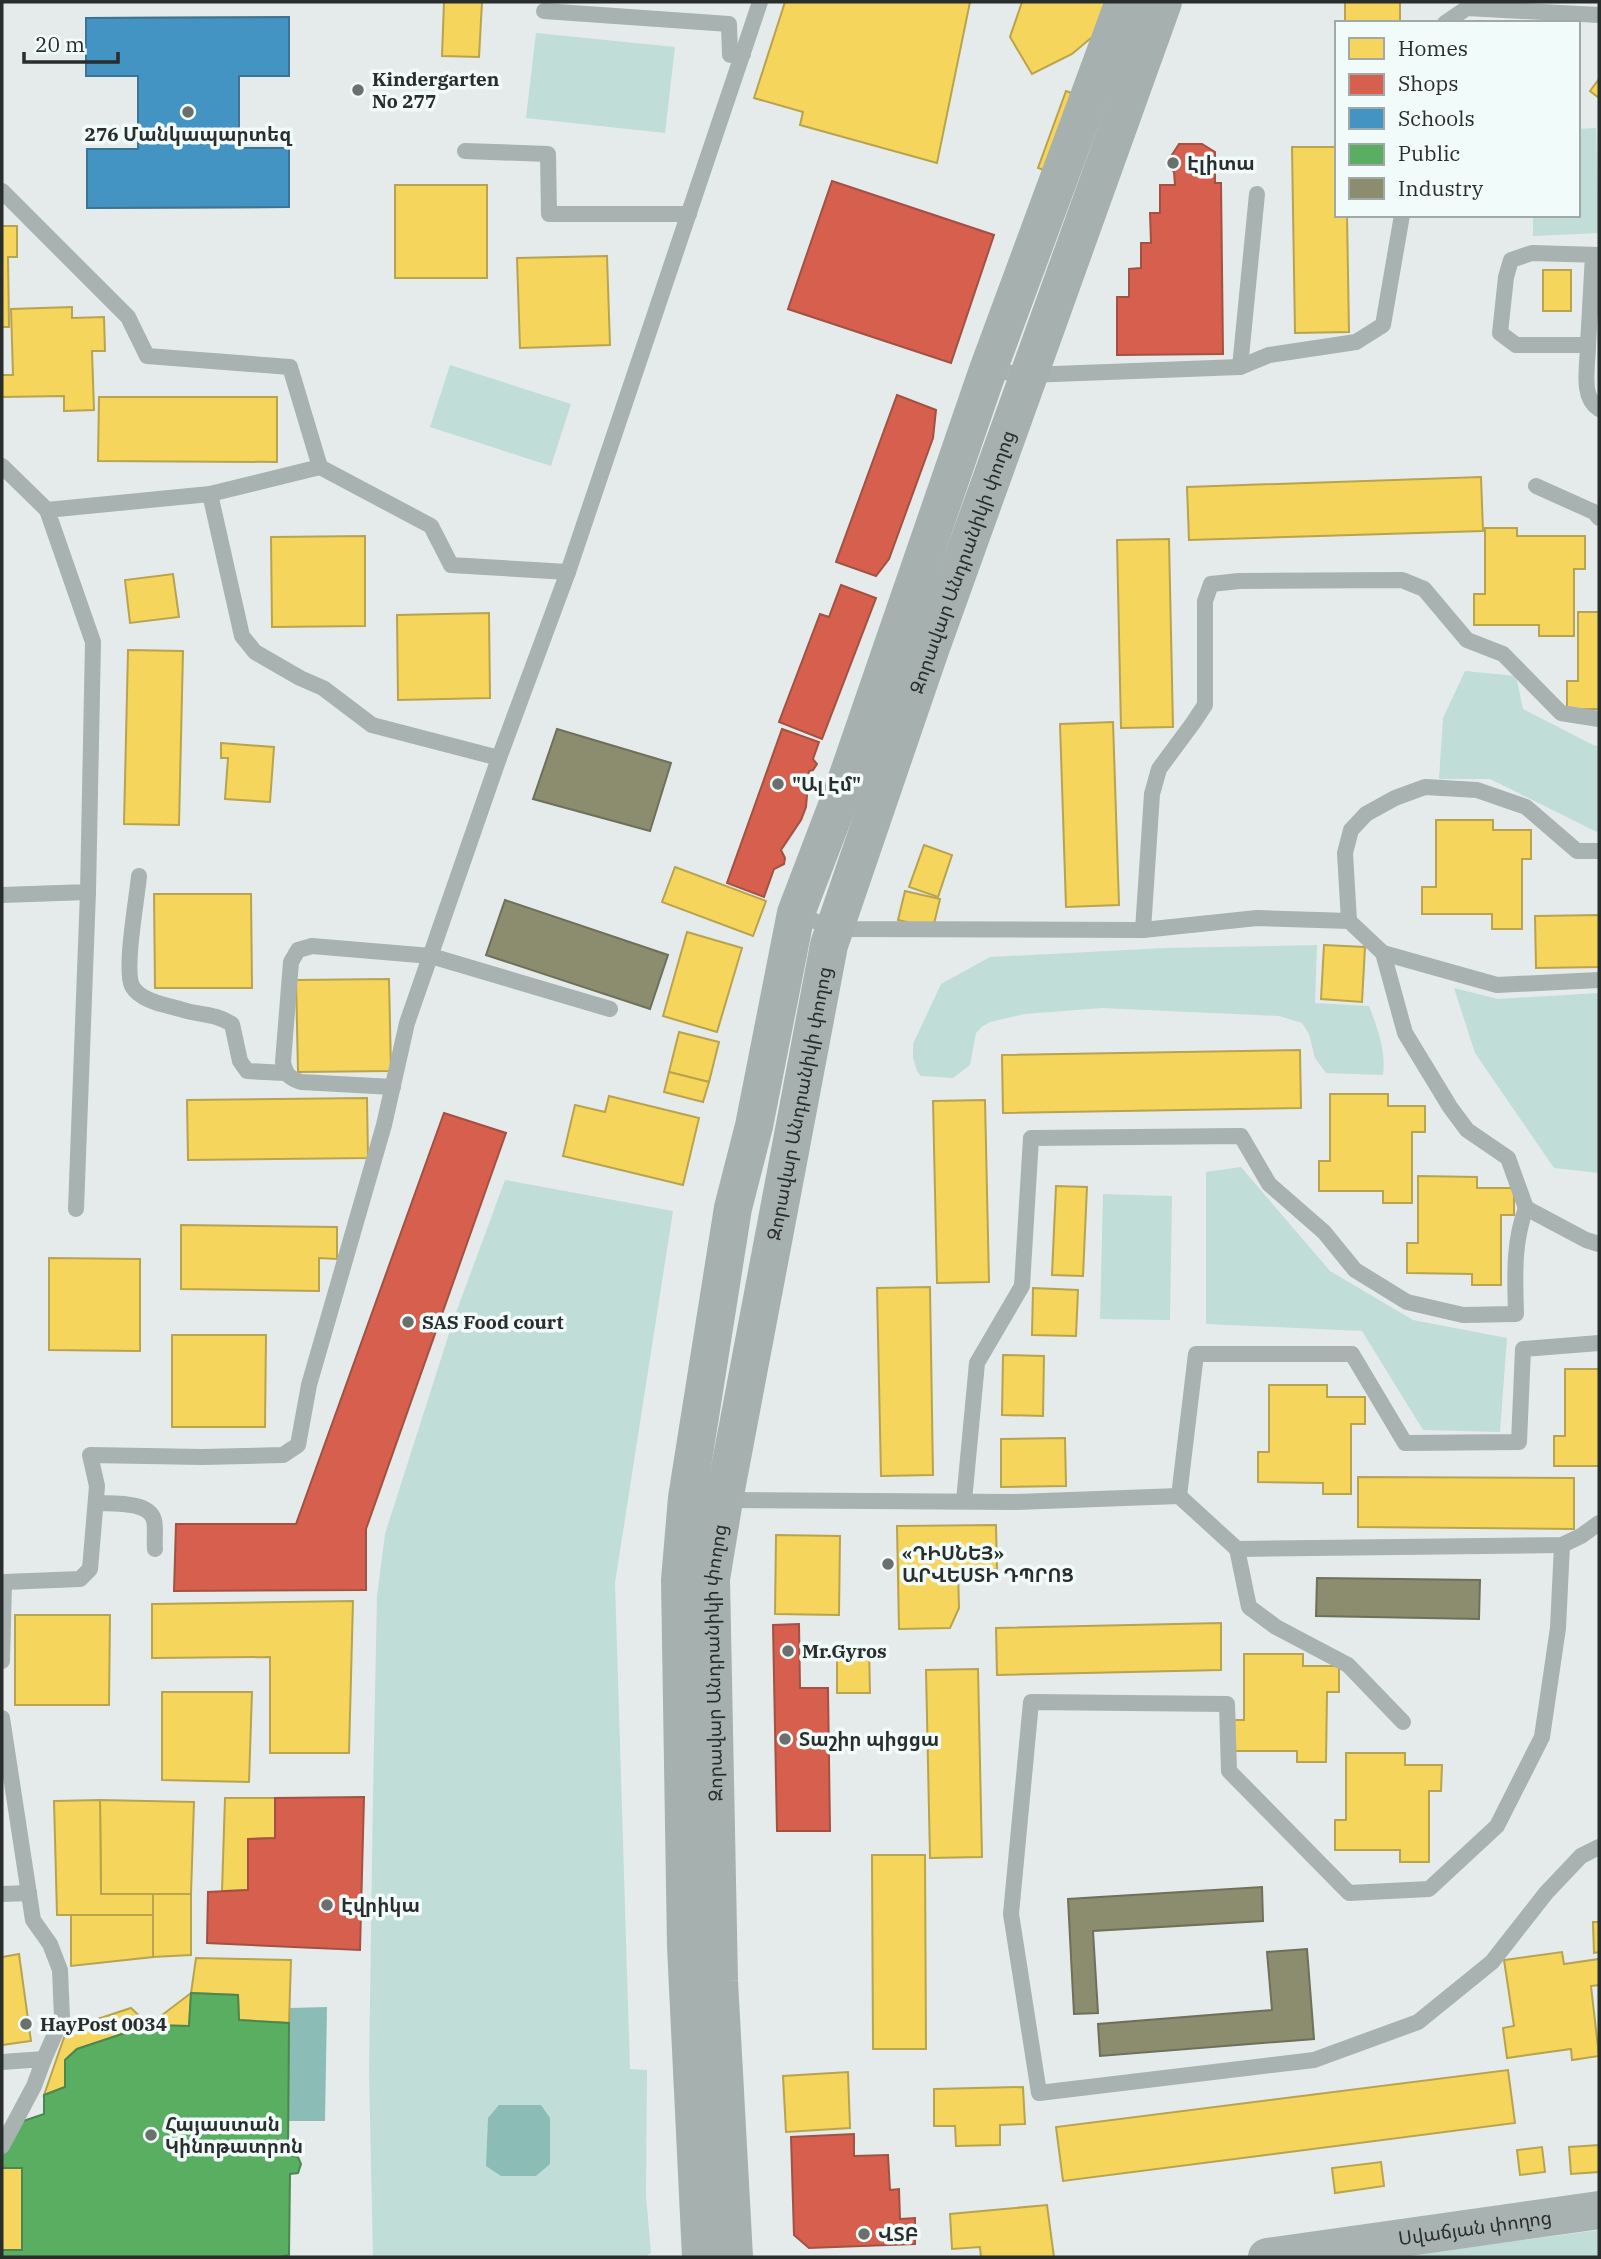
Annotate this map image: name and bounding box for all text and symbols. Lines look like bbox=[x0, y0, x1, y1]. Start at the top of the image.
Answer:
scale bar bbox=[24, 21, 119, 65]
legend bbox=[1335, 21, 1580, 217]
text: 20 m bbox=[35, 30, 85, 58]
text: Homes bbox=[1398, 34, 1468, 62]
place label: Kindergarten No 277 bbox=[372, 67, 500, 113]
text: Shops bbox=[1398, 69, 1458, 97]
marker: Kindergarten No 277 bbox=[350, 82, 366, 98]
marker: 276 Մանկապարտեզ bbox=[180, 104, 196, 120]
text: Schools bbox=[1398, 104, 1475, 132]
place label: 276 Մանկապարտեզ bbox=[85, 122, 292, 146]
text: Public bbox=[1398, 139, 1460, 167]
place label: Էլիտա bbox=[1187, 151, 1255, 175]
marker: Էլիտա bbox=[1165, 155, 1181, 171]
text: Industry bbox=[1398, 174, 1484, 202]
street label: Զորավար Անդրանիկի փողոց bbox=[904, 427, 1020, 697]
place label: "Ալ Էմ" bbox=[792, 772, 861, 796]
marker: "Ալ Էմ" bbox=[770, 776, 786, 792]
street label: Զորավար Անդրանիկի փողոց bbox=[761, 965, 837, 1243]
place label: SAS Food court bbox=[422, 1310, 563, 1334]
marker: SAS Food court bbox=[400, 1314, 416, 1330]
street label: Զորավար Անդրանիկի փողոց bbox=[698, 1522, 732, 1802]
place label: «ԴԻՍՆԵՅ» ԱՐՎԵՍՏԻ ԴՊՐՈՑ bbox=[902, 1541, 1074, 1587]
marker: «ԴԻՍՆԵՅ» ԱՐՎԵՍՏԻ ԴՊՐՈՑ bbox=[880, 1556, 896, 1572]
place label: Mr.Gyros bbox=[802, 1639, 887, 1663]
marker: Mr.Gyros bbox=[780, 1643, 796, 1659]
place label: Տաշիր պիցցա bbox=[799, 1727, 939, 1751]
marker: Տաշիր պիցցա bbox=[777, 1731, 793, 1747]
place label: Էվրիկա bbox=[341, 1893, 420, 1917]
marker: Էվրիկա bbox=[319, 1897, 335, 1913]
place label: HayPost 0034 bbox=[40, 2012, 167, 2036]
marker: HayPost 0034 bbox=[18, 2016, 34, 2032]
place label: Հայաստան Կինոթատրոն bbox=[165, 2112, 303, 2158]
marker: Հայաստան Կինոթատրոն bbox=[143, 2127, 159, 2143]
street label: Սվաճյան փողոց bbox=[1397, 2205, 1553, 2250]
place label: ՎՏԲ bbox=[878, 2222, 918, 2246]
marker: ՎՏԲ bbox=[856, 2226, 872, 2242]

